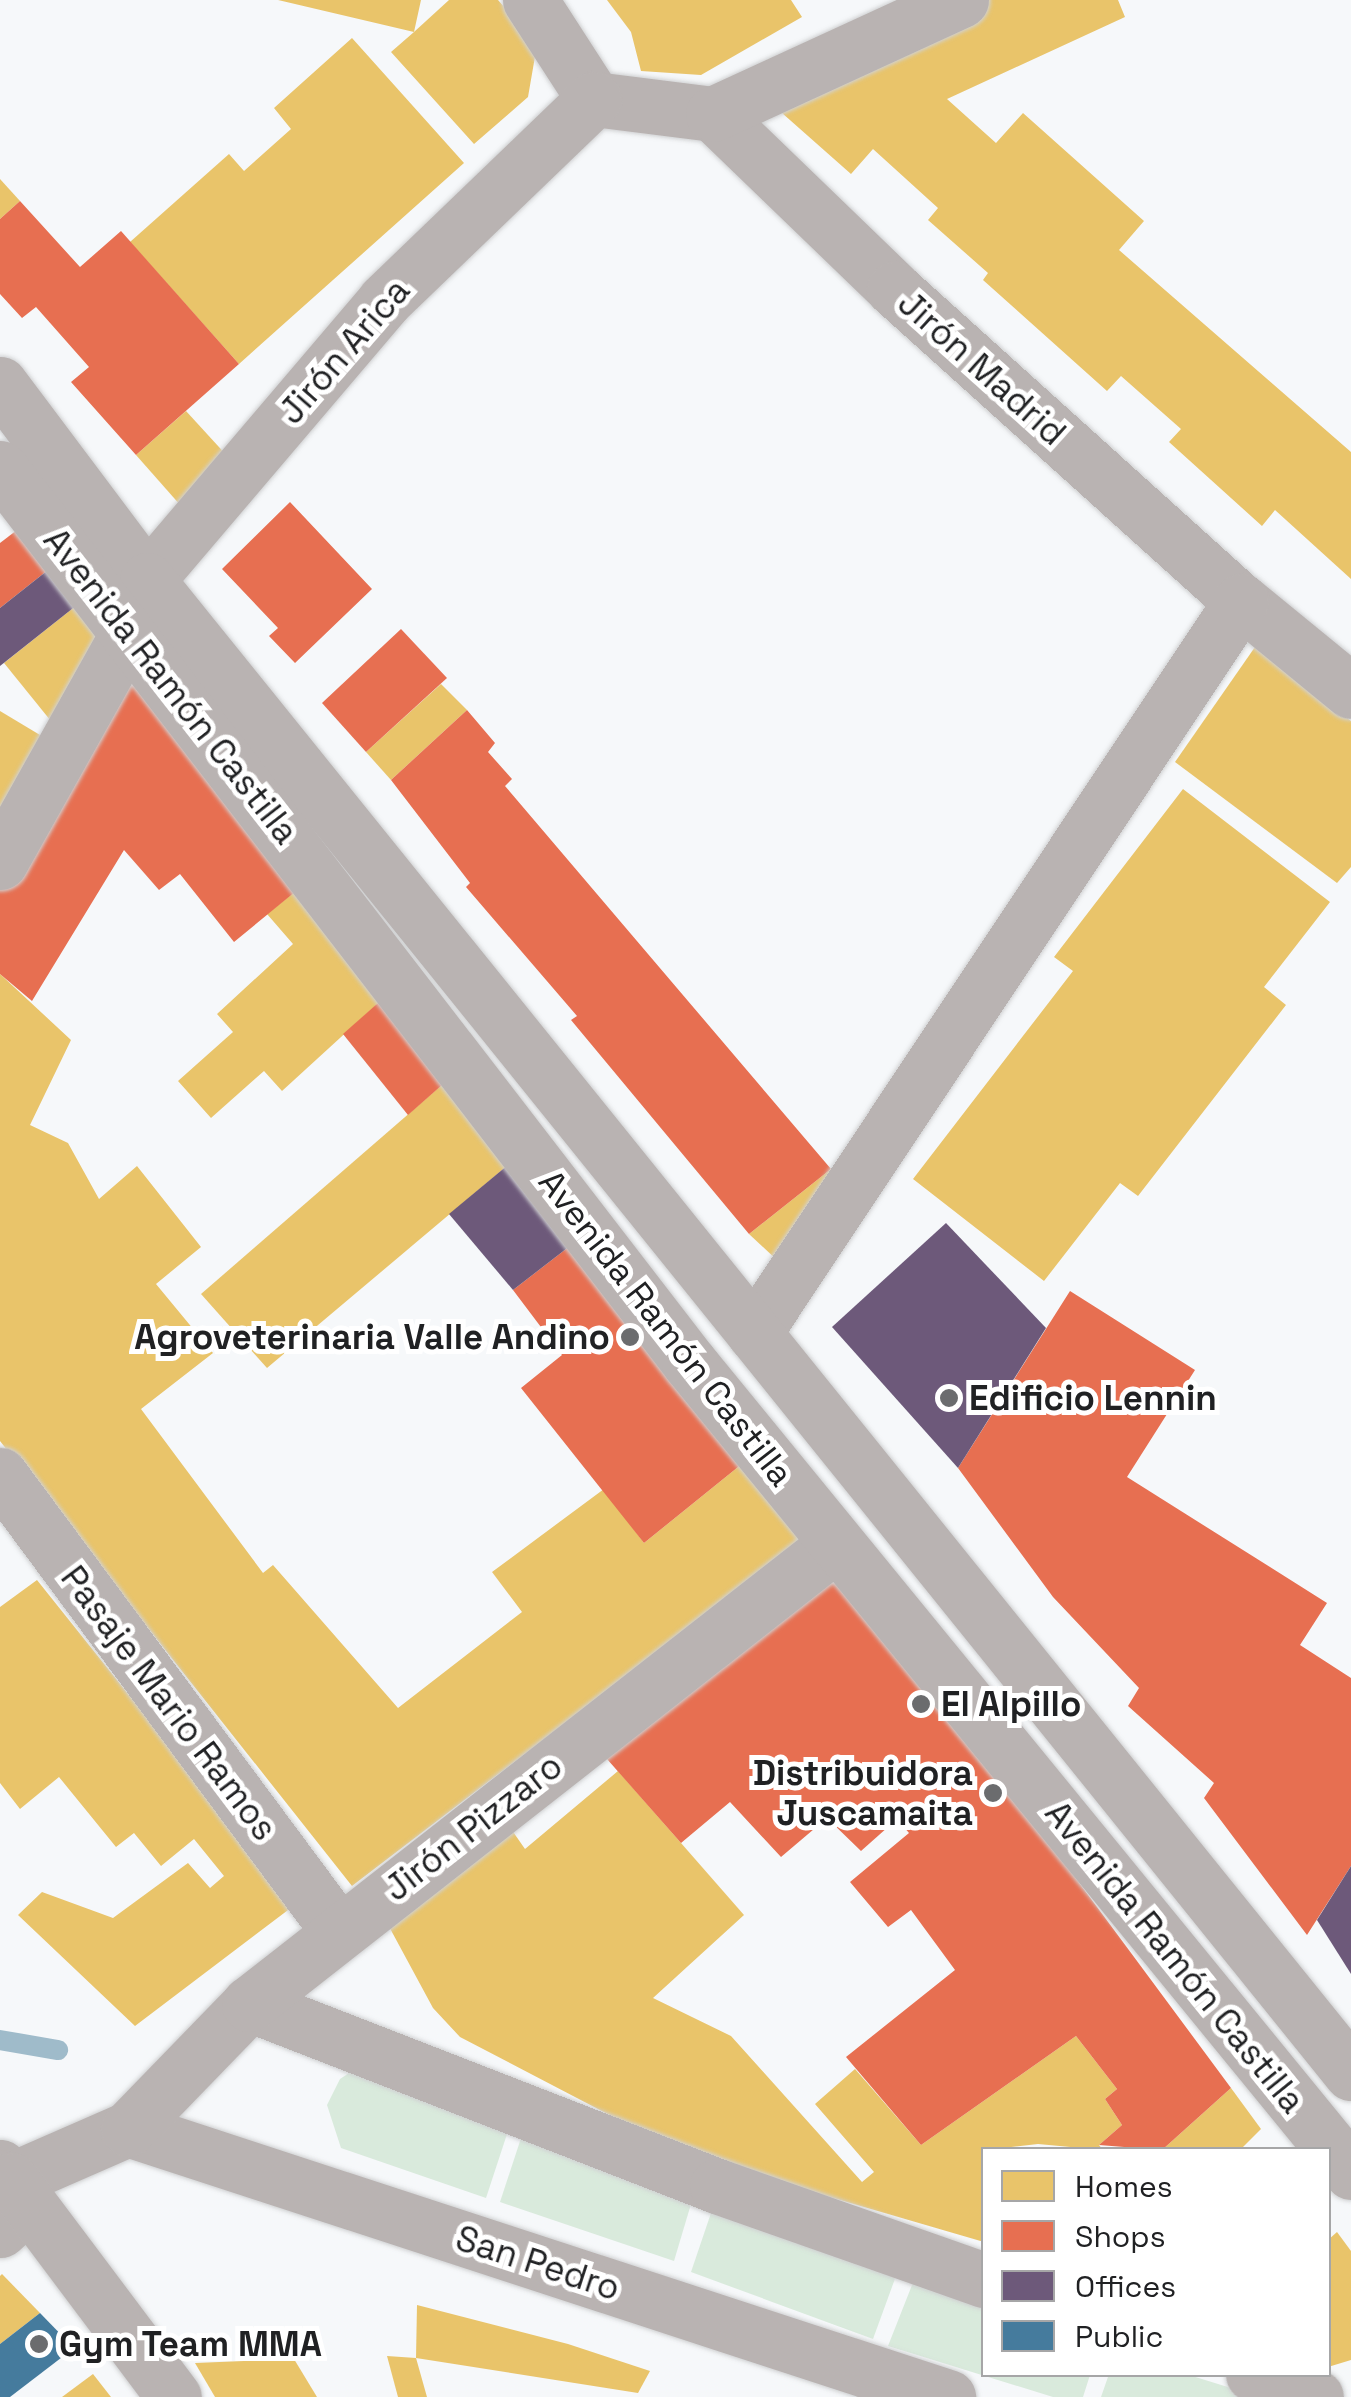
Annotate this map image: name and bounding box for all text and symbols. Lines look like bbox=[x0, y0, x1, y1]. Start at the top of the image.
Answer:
street label: Jirón Arica bbox=[269, 270, 419, 432]
street label: Jirón Madrid bbox=[890, 282, 1074, 454]
street label: Avenida Ramón Castilla bbox=[35, 520, 307, 852]
street label: Avenida Ramón Castilla bbox=[530, 1162, 802, 1494]
place label: Agroveterinaria Valle Andino bbox=[133, 1316, 610, 1358]
marker: Agroveterinaria Valle Andino bbox=[619, 1326, 641, 1348]
place label: Edificio Lennin bbox=[969, 1377, 1217, 1419]
marker: Edificio Lennin bbox=[938, 1387, 960, 1409]
street label: Pasaje Mario Ramos bbox=[52, 1558, 286, 1848]
place label: El Alpillo bbox=[941, 1683, 1082, 1725]
marker: El Alpillo bbox=[910, 1693, 932, 1715]
street label: Jirón Pizzaro bbox=[376, 1744, 570, 1910]
place label: Distribuidora Juscamaita bbox=[753, 1752, 973, 1834]
marker: Distribuidora Juscamaita bbox=[982, 1782, 1004, 1804]
street label: Avenida Ramón Castilla bbox=[1036, 1793, 1314, 2121]
legend bbox=[981, 2147, 1331, 2377]
text: Homes bbox=[1075, 2167, 1173, 2206]
street label: San Pedro bbox=[451, 2217, 625, 2309]
text: Shops bbox=[1075, 2217, 1165, 2256]
text: Offices bbox=[1075, 2267, 1176, 2306]
text: Public bbox=[1075, 2317, 1163, 2356]
place label: Gym Team MMA bbox=[59, 2323, 323, 2365]
marker: Gym Team MMA bbox=[28, 2333, 50, 2355]

